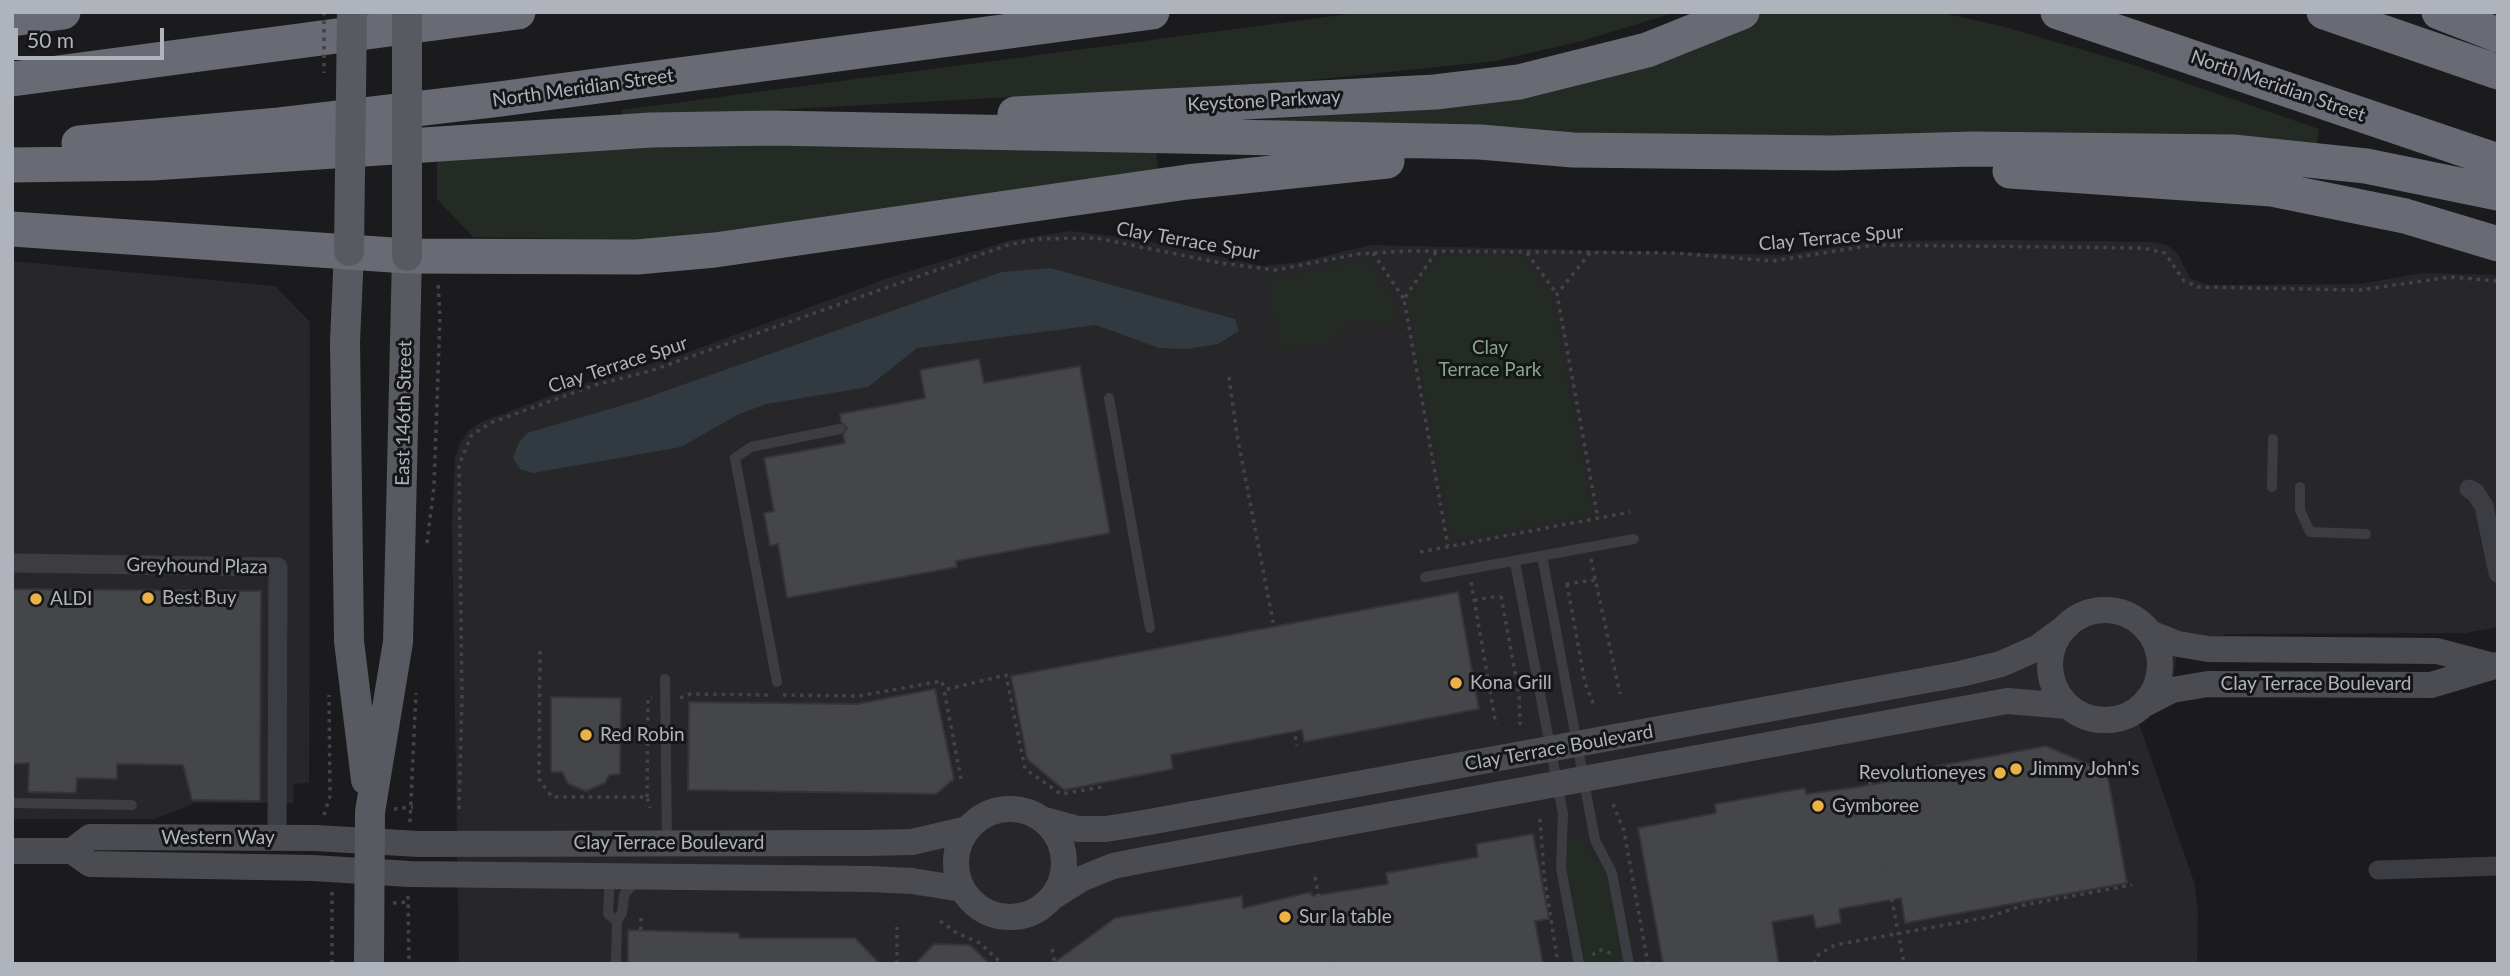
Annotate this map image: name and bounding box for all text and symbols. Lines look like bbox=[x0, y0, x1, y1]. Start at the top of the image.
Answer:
scale bar bbox=[18, 14, 168, 58]
text: 50 m bbox=[27, 27, 74, 52]
street label: North Meridian Street bbox=[2188, 45, 2368, 127]
street label: North Meridian Street bbox=[491, 64, 675, 112]
street label: Keystone Parkway bbox=[1187, 86, 1341, 116]
street label: Clay Terrace Spur bbox=[1115, 217, 1261, 265]
street label: Clay Terrace Spur bbox=[1758, 220, 1904, 256]
street label: Clay Terrace Spur bbox=[545, 332, 691, 398]
park label: Clay Terrace Park bbox=[1439, 337, 1541, 381]
street label: East 146th Street bbox=[391, 340, 417, 486]
street label: Greyhound Plaza bbox=[126, 553, 268, 579]
place label: Best Buy bbox=[162, 587, 237, 609]
place label: ALDI bbox=[50, 588, 92, 610]
marker: Best Buy bbox=[140, 590, 156, 606]
marker: ALDI bbox=[28, 591, 44, 607]
place label: Kona Grill bbox=[1470, 672, 1552, 694]
street label: Clay Terrace Boulevard bbox=[2221, 673, 2411, 695]
marker: Kona Grill bbox=[1448, 675, 1464, 691]
street label: Clay Terrace Boulevard bbox=[1463, 720, 1655, 776]
place label: Red Robin bbox=[600, 724, 685, 746]
marker: Red Robin bbox=[578, 727, 594, 743]
place label: Jimmy John's bbox=[2030, 758, 2140, 780]
marker: Jimmy John's bbox=[2008, 761, 2024, 777]
place label: Revolutioneyes bbox=[1859, 762, 1986, 784]
marker: Revolutioneyes bbox=[1992, 765, 2008, 781]
place label: Gymboree bbox=[1832, 795, 1919, 817]
marker: Gymboree bbox=[1810, 798, 1826, 814]
street label: Western Way bbox=[161, 827, 275, 849]
street label: Clay Terrace Boulevard bbox=[574, 832, 764, 854]
place label: Sur la table bbox=[1299, 906, 1392, 928]
marker: Sur la table bbox=[1277, 909, 1293, 925]

